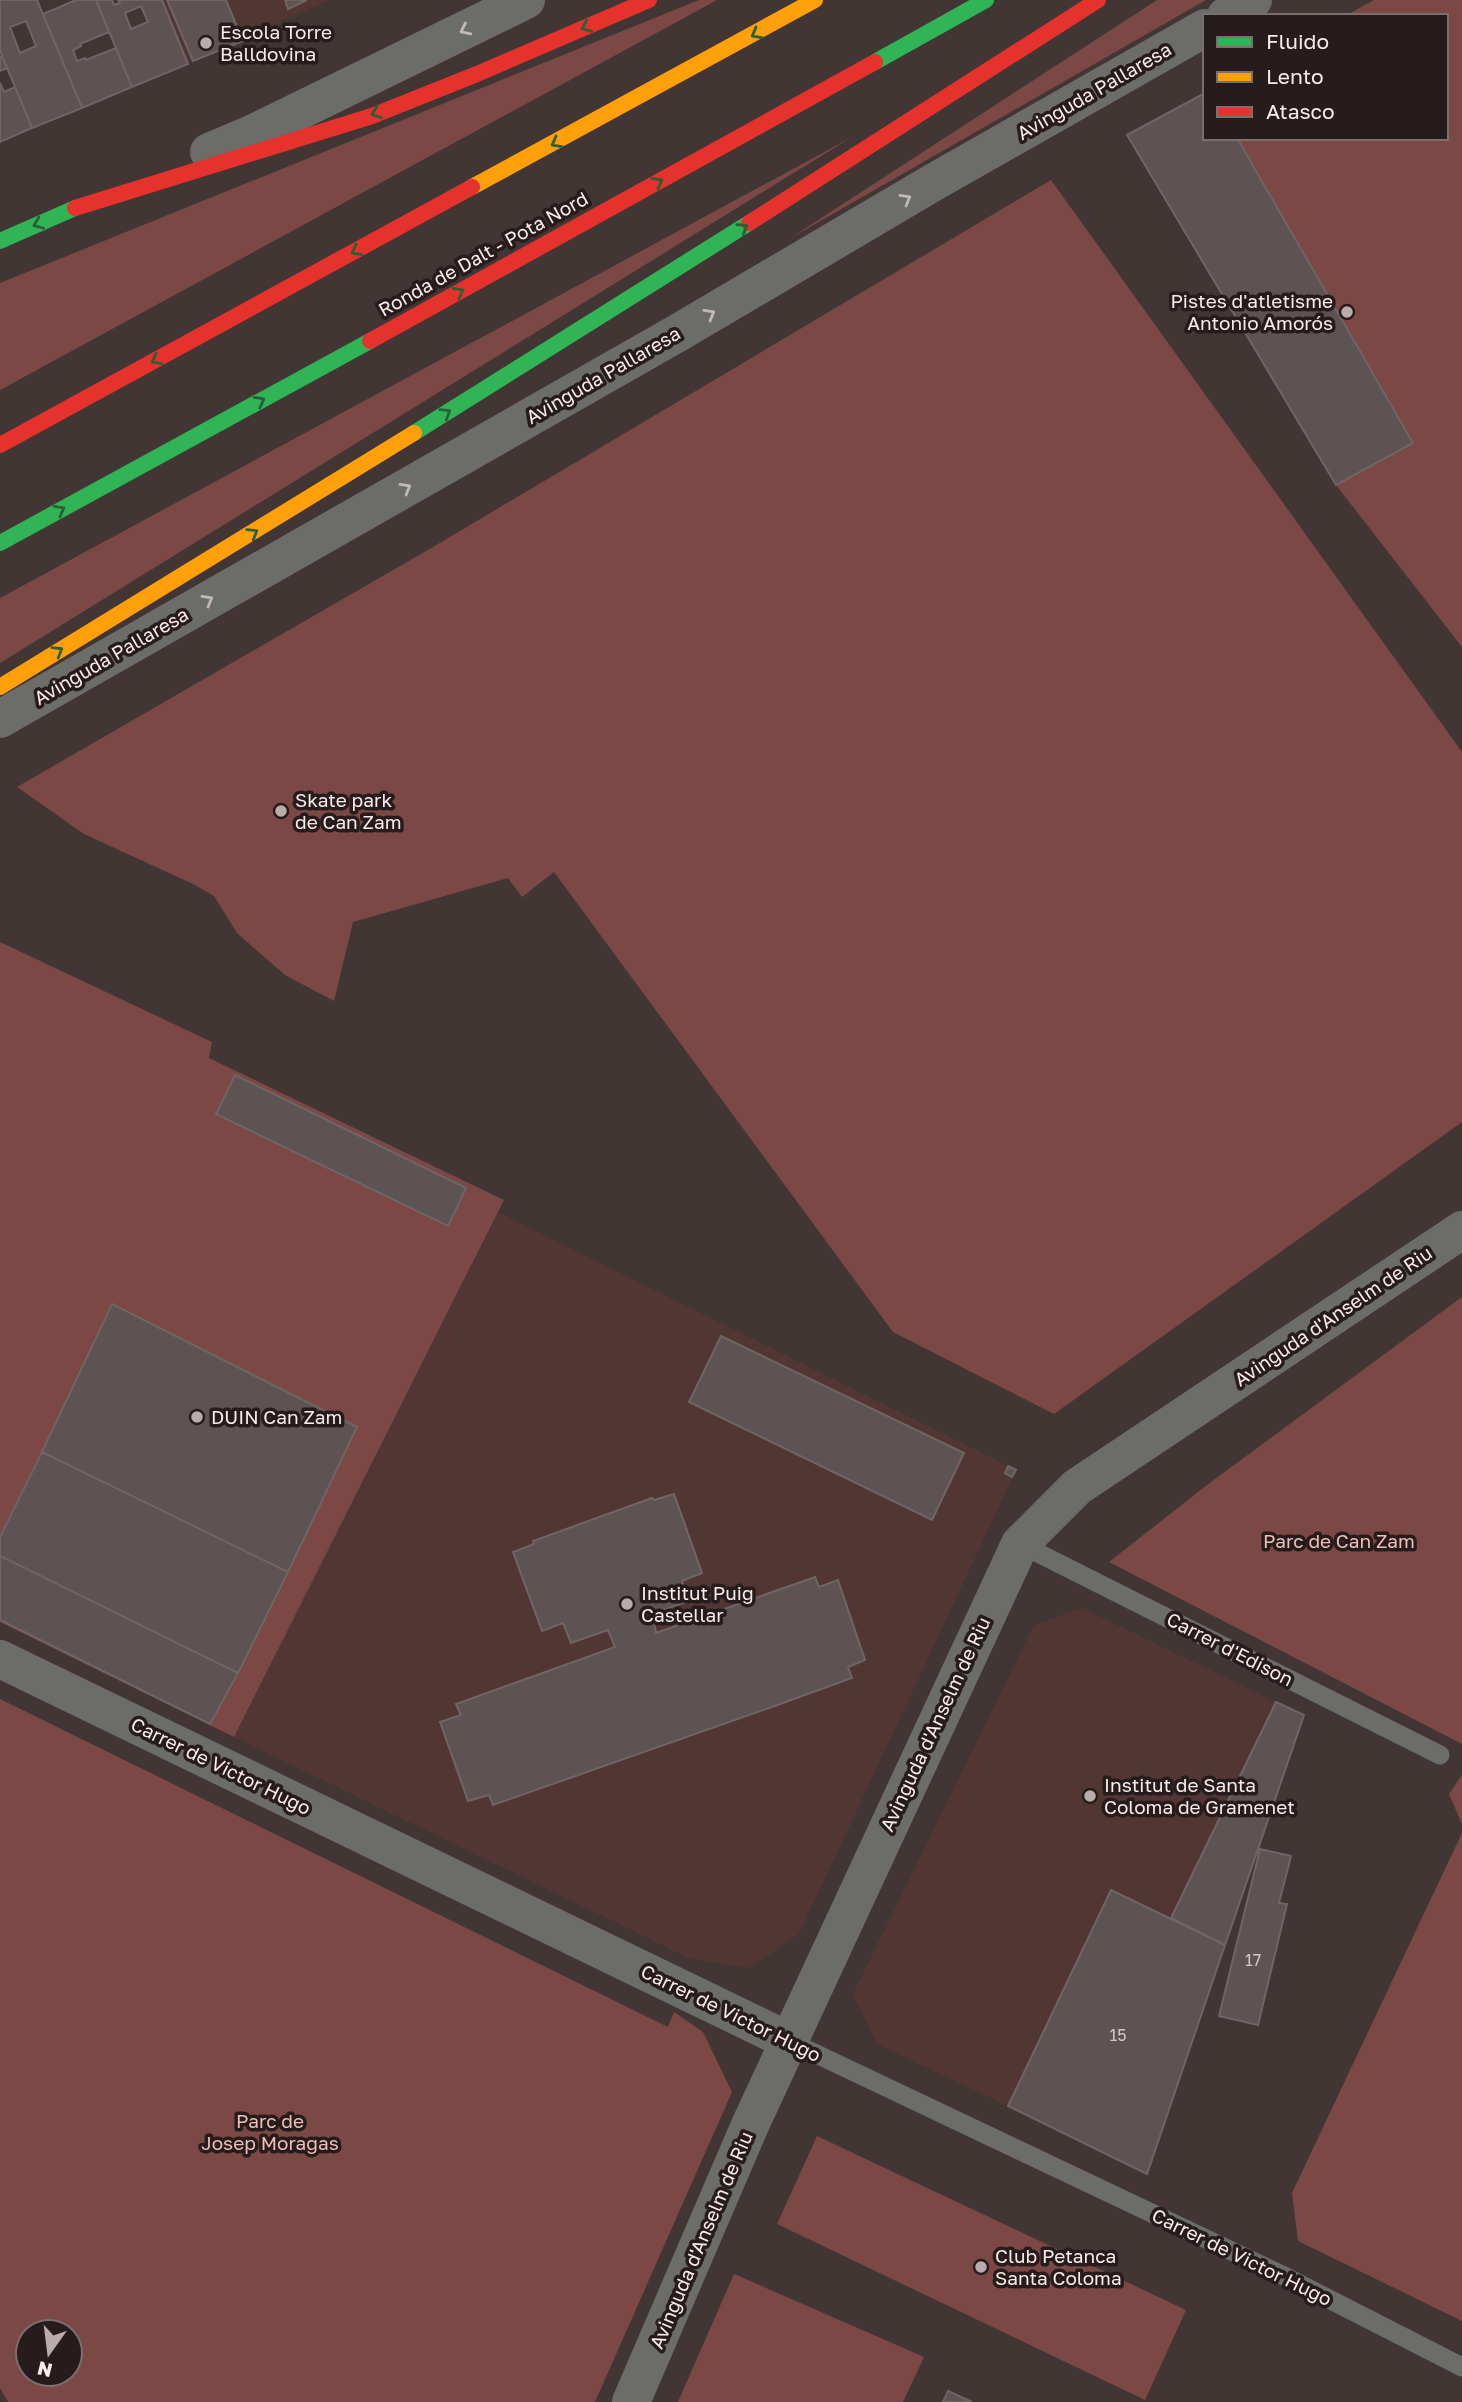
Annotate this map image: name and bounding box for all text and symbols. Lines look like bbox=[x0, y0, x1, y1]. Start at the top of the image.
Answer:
legend bbox=[1203, 14, 1448, 140]
one-way arrow bbox=[581, 19, 594, 33]
place label: Escola Torre Balldovina bbox=[220, 20, 332, 65]
one-way arrow bbox=[460, 22, 472, 36]
one-way arrow bbox=[750, 26, 763, 39]
text: Fluido bbox=[1266, 28, 1329, 54]
marker: Escola Torre Balldovina bbox=[198, 35, 214, 51]
street label: Avinguda Pallaresa bbox=[1013, 37, 1175, 144]
text: Lento bbox=[1266, 63, 1324, 89]
text: Atasco bbox=[1266, 98, 1335, 124]
one-way arrow bbox=[371, 105, 383, 119]
one-way arrow bbox=[551, 134, 563, 148]
one-way arrow bbox=[651, 177, 664, 190]
street label: Ronda de Dalt - Pota Nord bbox=[374, 186, 592, 321]
one-way arrow bbox=[899, 194, 911, 207]
one-way arrow bbox=[32, 216, 44, 230]
one-way arrow bbox=[735, 223, 748, 236]
one-way arrow bbox=[351, 243, 363, 257]
one-way arrow bbox=[452, 287, 464, 300]
place label: Pistes d'atletisme Antonio Amorós bbox=[1170, 289, 1333, 334]
marker: Pistes d'atletisme Antonio Amorós bbox=[1339, 304, 1355, 320]
one-way arrow bbox=[702, 309, 715, 322]
street label: Avinguda Pallaresa bbox=[522, 321, 684, 428]
one-way arrow bbox=[151, 352, 164, 365]
one-way arrow bbox=[252, 396, 265, 409]
one-way arrow bbox=[439, 409, 452, 422]
one-way arrow bbox=[399, 483, 411, 496]
one-way arrow bbox=[53, 505, 65, 518]
one-way arrow bbox=[245, 528, 258, 541]
one-way arrow bbox=[201, 595, 214, 608]
street label: Avinguda Pallaresa bbox=[30, 602, 192, 709]
one-way arrow bbox=[51, 646, 64, 659]
place label: Skate park de Can Zam bbox=[295, 788, 402, 833]
marker: Skate park de Can Zam bbox=[273, 803, 289, 819]
street label: Avinguda d'Anselm de Riu bbox=[1229, 1241, 1436, 1390]
place label: DUIN Can Zam bbox=[211, 1405, 342, 1428]
marker: DUIN Can Zam bbox=[189, 1409, 205, 1425]
park label: Parc de Can Zam bbox=[1263, 1529, 1415, 1552]
place label: Institut Puig Castellar bbox=[641, 1581, 754, 1626]
marker: Institut Puig Castellar bbox=[619, 1596, 635, 1612]
street label: Carrer d'Edison bbox=[1163, 1607, 1297, 1690]
street label: Avinguda d'Anselm de Riu bbox=[875, 1613, 994, 1835]
street label: Carrer de Victor Hugo bbox=[128, 1712, 315, 1819]
place label: Institut de Santa Coloma de Gramenet bbox=[1104, 1773, 1295, 1818]
marker: Institut de Santa Coloma de Gramenet bbox=[1082, 1788, 1098, 1804]
house number: 17 bbox=[1245, 1950, 1261, 1970]
street label: Carrer de Victor Hugo bbox=[638, 1959, 825, 2066]
house number: 15 bbox=[1109, 2025, 1127, 2045]
park label: Parc de Josep Moragas bbox=[201, 2109, 339, 2154]
street label: Avinguda d'Anselm de Riu bbox=[644, 2128, 757, 2352]
street label: Carrer de Victor Hugo bbox=[1149, 2203, 1336, 2310]
place label: Club Petanca Santa Coloma bbox=[995, 2244, 1122, 2289]
marker: Club Petanca Santa Coloma bbox=[973, 2259, 989, 2275]
north arrow bbox=[14, 2318, 84, 2388]
text: N bbox=[35, 2357, 55, 2383]

